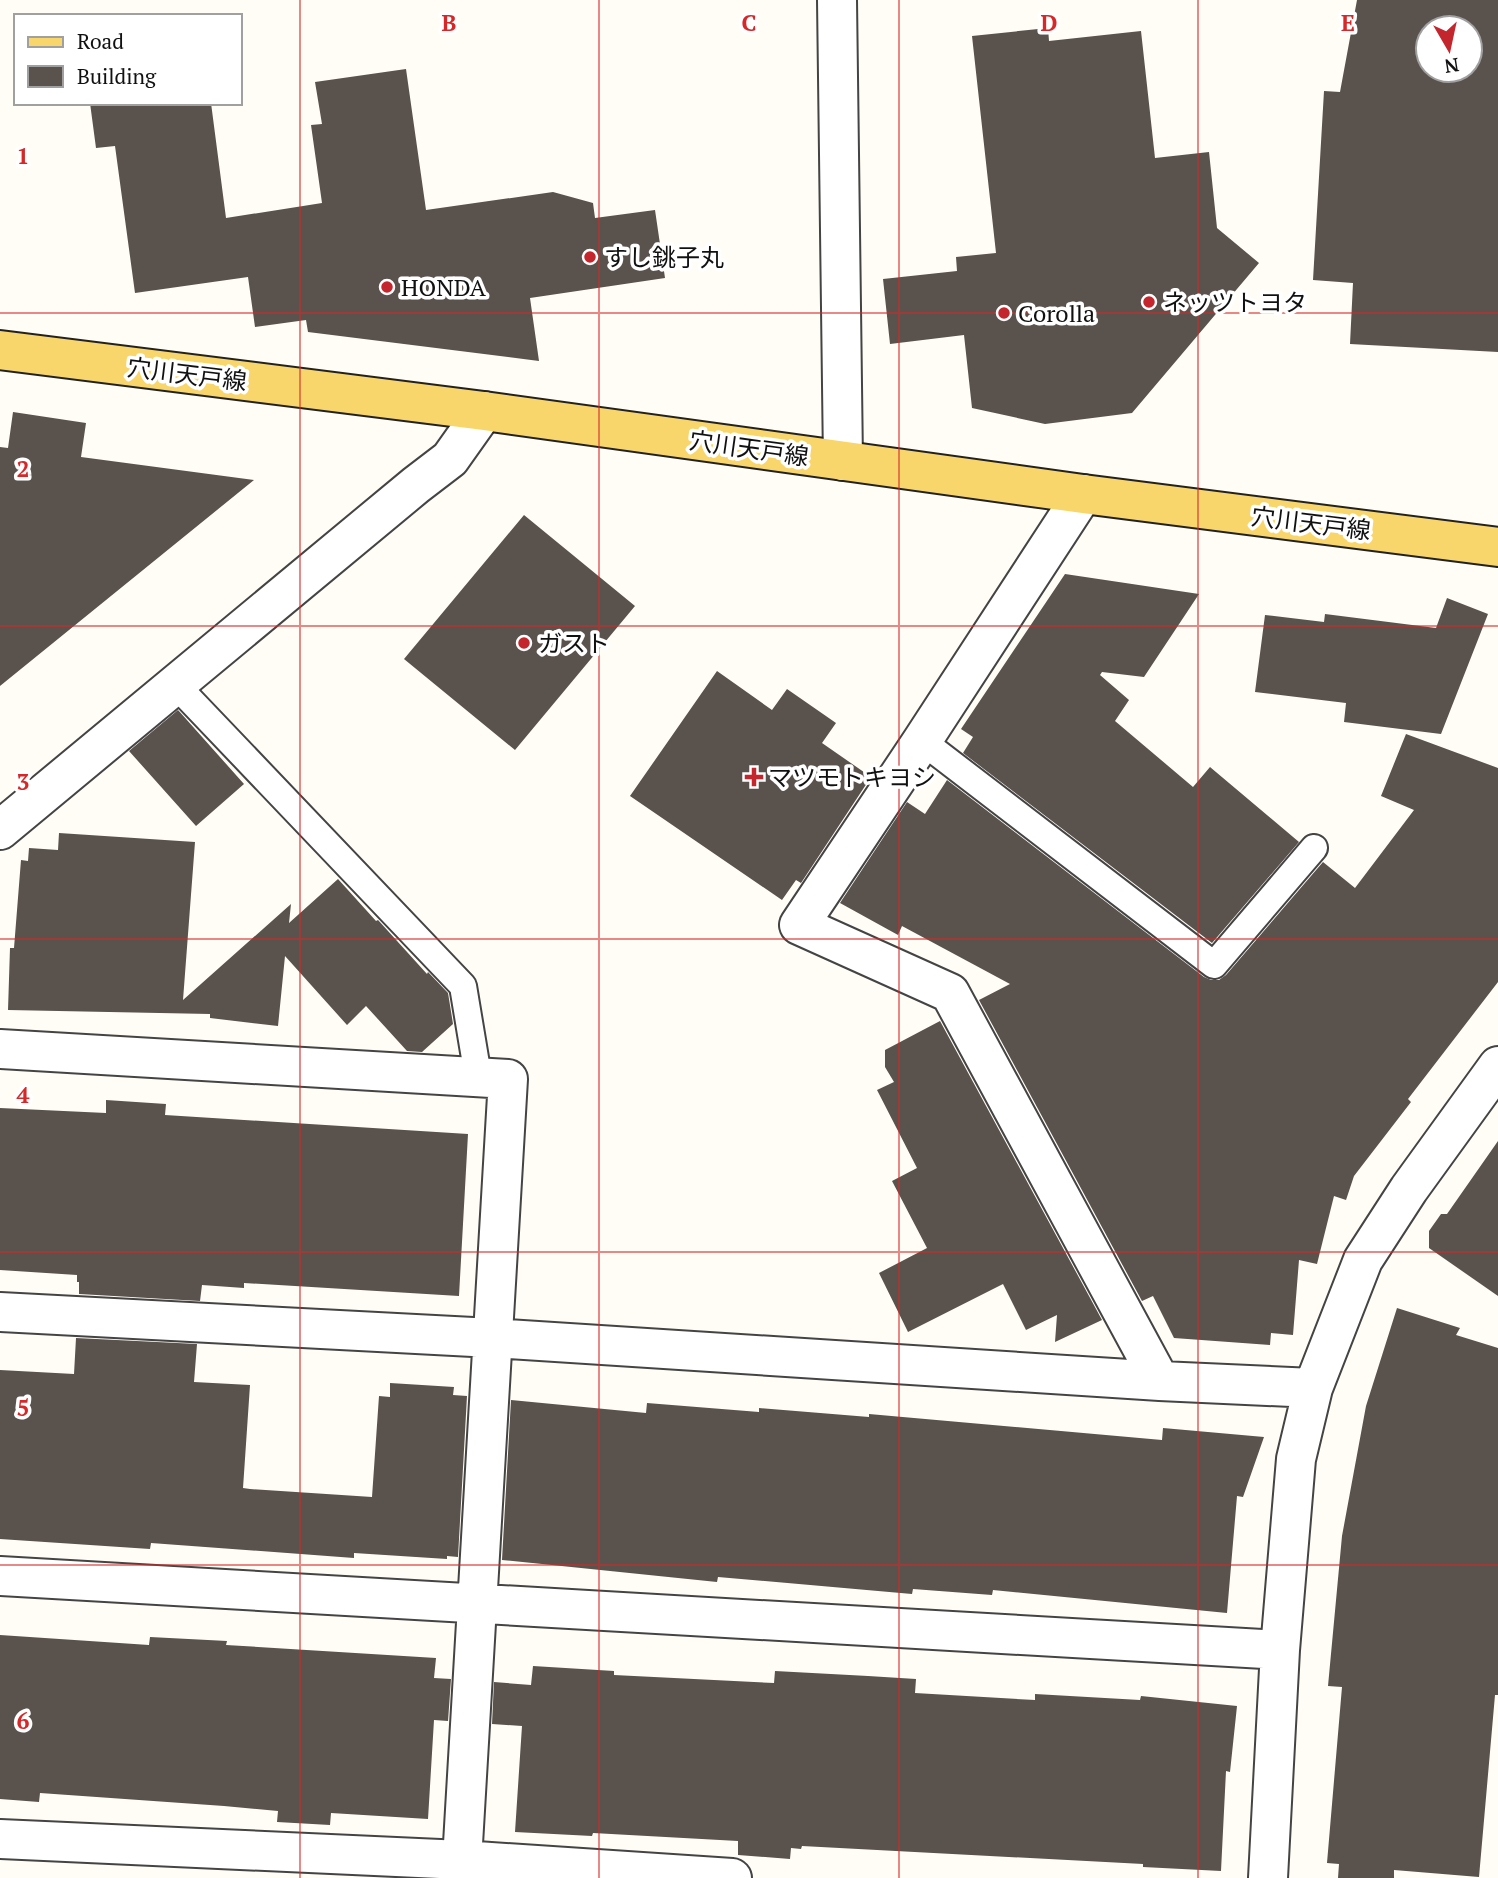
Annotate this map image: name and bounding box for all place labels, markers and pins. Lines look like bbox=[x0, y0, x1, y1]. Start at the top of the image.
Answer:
place label: すし銚子丸 bbox=[604, 241, 724, 273]
marker: すし銚子丸 bbox=[582, 249, 598, 265]
place label: HONDA bbox=[401, 271, 486, 303]
marker: HONDA bbox=[379, 279, 395, 295]
place label: ネッツトヨタ bbox=[1163, 286, 1307, 318]
marker: ネッツトヨタ bbox=[1141, 294, 1157, 310]
place label: Corolla bbox=[1018, 297, 1095, 329]
marker: Corolla bbox=[996, 305, 1012, 321]
place label: ガスト bbox=[538, 627, 610, 659]
marker: ガスト bbox=[516, 635, 532, 651]
place label: マツモトキヨシ bbox=[768, 761, 936, 793]
marker: マツモトキヨシ bbox=[746, 769, 762, 785]

